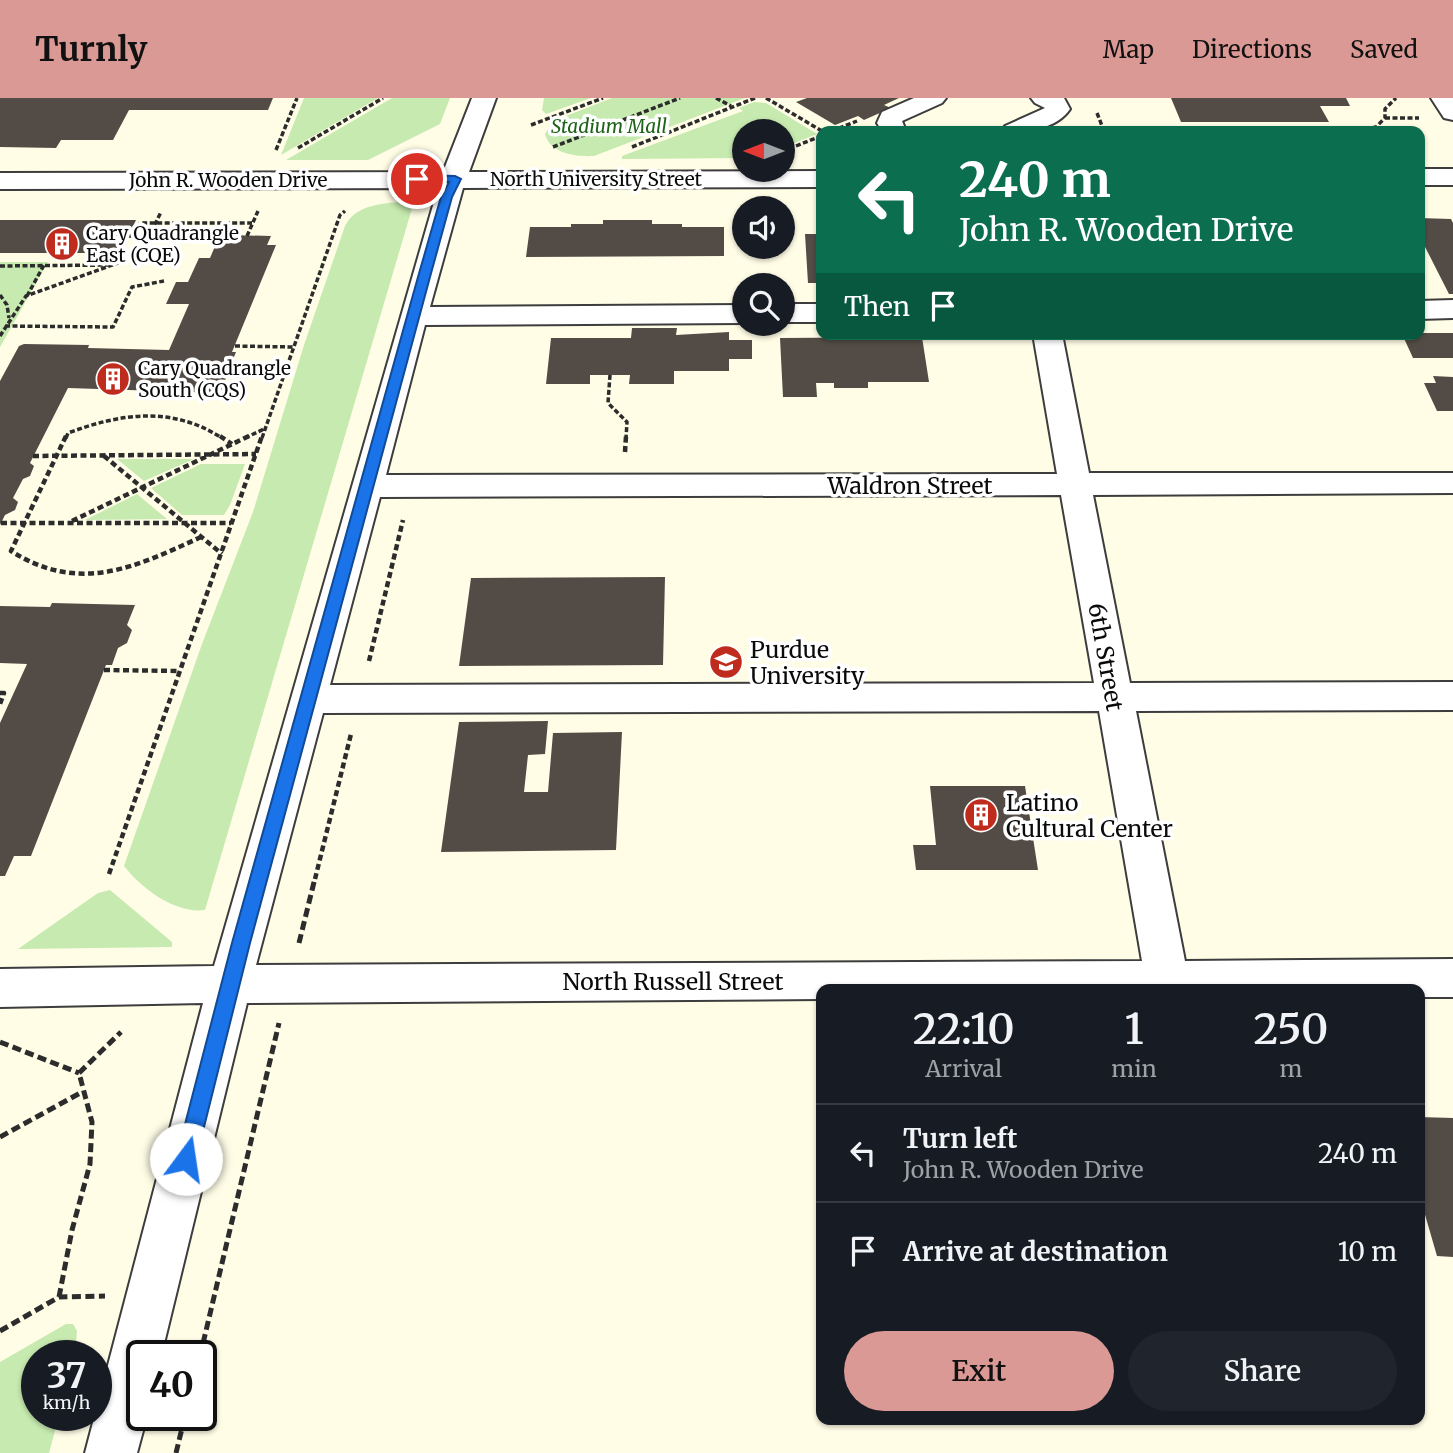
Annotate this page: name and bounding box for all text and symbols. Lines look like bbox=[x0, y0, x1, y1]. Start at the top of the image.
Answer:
text: Turnly bbox=[35, 29, 147, 70]
text: Map bbox=[1103, 34, 1154, 65]
text: Directions bbox=[1192, 34, 1312, 65]
text: Saved bbox=[1350, 34, 1418, 65]
park label: Stadium Mall bbox=[551, 114, 667, 138]
north arrow bbox=[732, 119, 794, 182]
map controls bbox=[732, 119, 795, 336]
pin bbox=[387, 149, 447, 209]
text: 240 m bbox=[959, 149, 1111, 210]
icon: left bbox=[844, 154, 935, 245]
icon: arrive bbox=[398, 160, 436, 198]
street label: North University Street bbox=[490, 167, 703, 191]
street label: John R. Wooden Drive bbox=[128, 168, 327, 192]
button: sound bbox=[732, 196, 795, 259]
text: John R. Wooden Drive bbox=[959, 210, 1293, 250]
place label: Cary Quadrangle East (CQE) bbox=[86, 221, 239, 267]
building icon: Cary Quadrangle East (CQE) bbox=[43, 225, 81, 263]
button: search bbox=[732, 273, 795, 336]
icon: arrive bbox=[924, 287, 962, 325]
text: Then bbox=[844, 290, 910, 323]
place label: Cary Quadrangle South (CQS) bbox=[138, 356, 291, 402]
building icon: Cary Quadrangle South (CQS) bbox=[94, 360, 132, 398]
street label: Waldron Street bbox=[826, 471, 993, 500]
street label: 6th Street bbox=[1082, 601, 1130, 713]
place label: Purdue University bbox=[750, 635, 865, 690]
school or university icon: Purdue University bbox=[707, 643, 745, 681]
place label: Latino Cultural Center bbox=[1006, 788, 1173, 843]
building icon: Latino Cultural Center bbox=[962, 796, 1000, 834]
street label: North Russell Street bbox=[563, 967, 783, 996]
text: 22:10 bbox=[913, 1003, 1015, 1055]
text: 1 bbox=[1125, 1003, 1144, 1055]
text: 250 bbox=[1254, 1003, 1328, 1055]
text: Arrival bbox=[925, 1054, 1002, 1083]
text: min bbox=[1111, 1054, 1157, 1083]
text: m bbox=[1280, 1054, 1302, 1083]
position arrow bbox=[149, 1122, 223, 1196]
text: Turn left bbox=[903, 1122, 1017, 1155]
icon: left bbox=[844, 1134, 882, 1172]
text: 240 m bbox=[1318, 1137, 1397, 1170]
text: John R. Wooden Drive bbox=[903, 1155, 1143, 1184]
icon: arrive bbox=[844, 1232, 882, 1270]
text: Arrive at destination bbox=[903, 1235, 1168, 1268]
text: 10 m bbox=[1338, 1235, 1397, 1268]
button: Exit bbox=[844, 1331, 1114, 1411]
button: Share bbox=[1128, 1331, 1397, 1411]
speed limit sign: 40 bbox=[126, 1340, 217, 1431]
text: 37 bbox=[47, 1354, 86, 1398]
text: km/h bbox=[43, 1391, 90, 1414]

